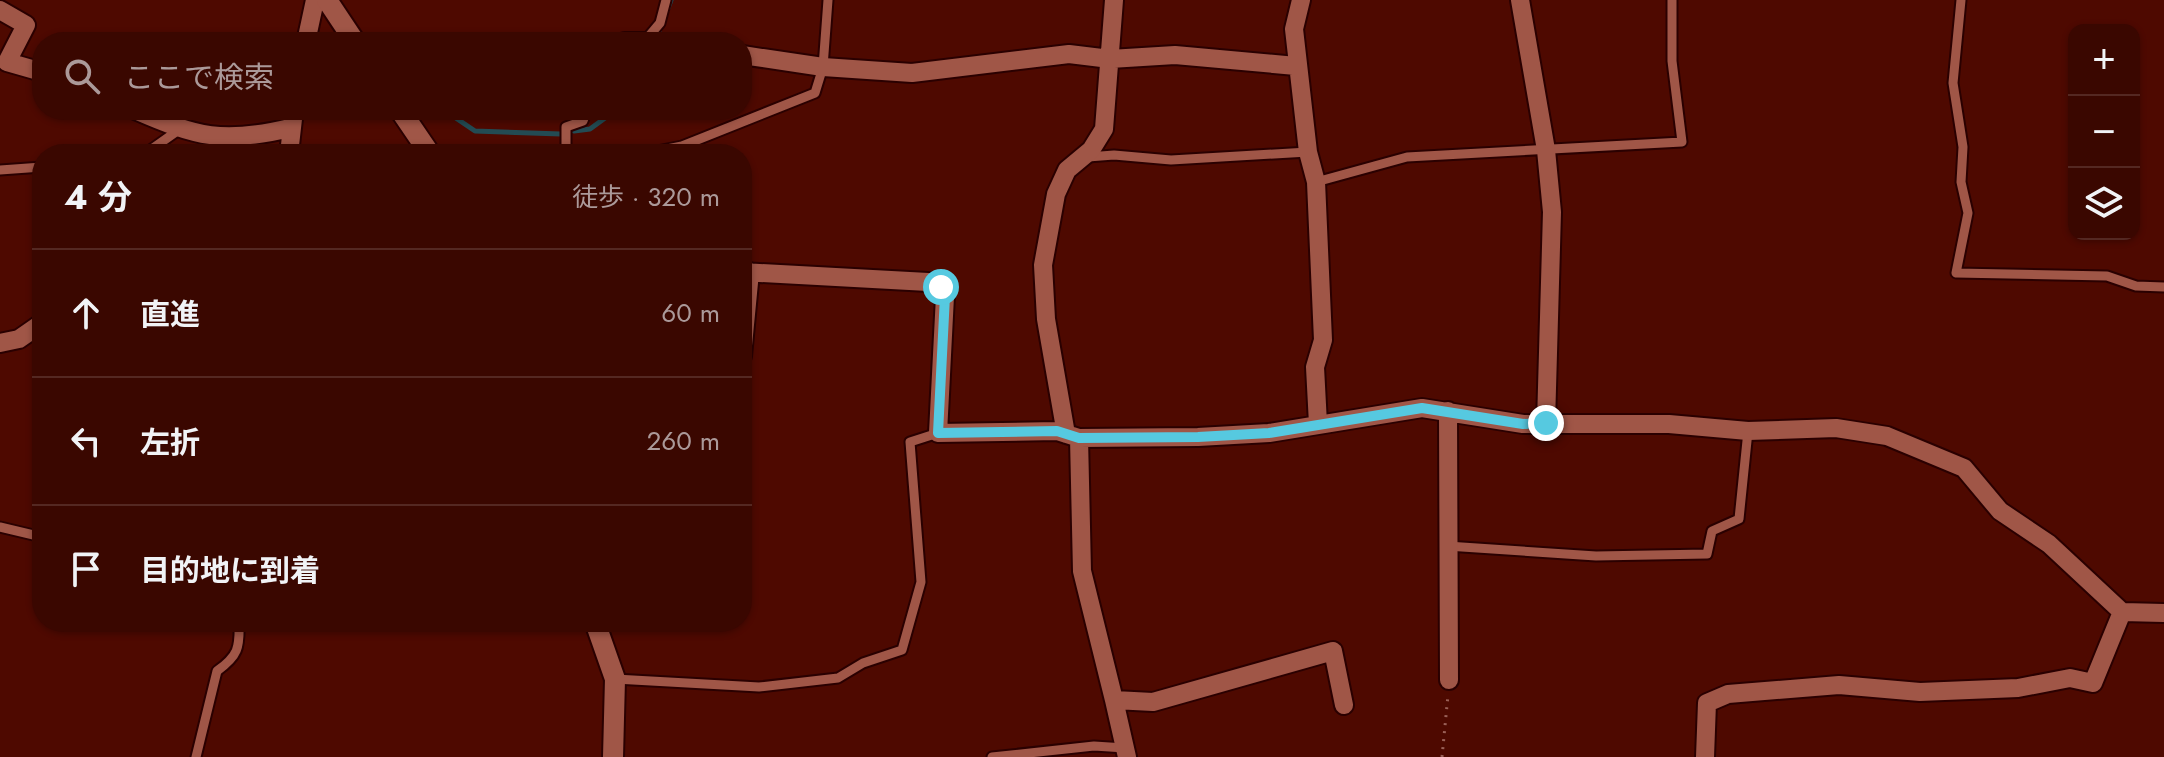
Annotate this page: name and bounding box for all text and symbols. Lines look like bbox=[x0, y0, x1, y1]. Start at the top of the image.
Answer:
map controls bbox=[2068, 24, 2140, 240]
button: + bbox=[2068, 24, 2140, 96]
search box bbox=[32, 32, 752, 120]
icon: search bbox=[60, 54, 104, 98]
text: ここで検索 bbox=[124, 56, 274, 99]
button: − bbox=[2068, 96, 2140, 168]
button: layers bbox=[2068, 168, 2140, 240]
text: 4 分 bbox=[64, 173, 132, 222]
text: 徒歩 · 320 m bbox=[572, 178, 720, 216]
route start bbox=[923, 269, 959, 305]
icon: ahead bbox=[64, 291, 108, 335]
text: 直進 bbox=[140, 293, 200, 336]
text: 60 m bbox=[661, 294, 720, 332]
route end bbox=[1528, 405, 1564, 441]
icon: left bbox=[64, 419, 108, 463]
text: 左折 bbox=[140, 421, 200, 464]
text: 260 m bbox=[647, 422, 720, 460]
icon: arrive bbox=[64, 547, 108, 591]
text: 目的地に到着 bbox=[140, 549, 320, 592]

